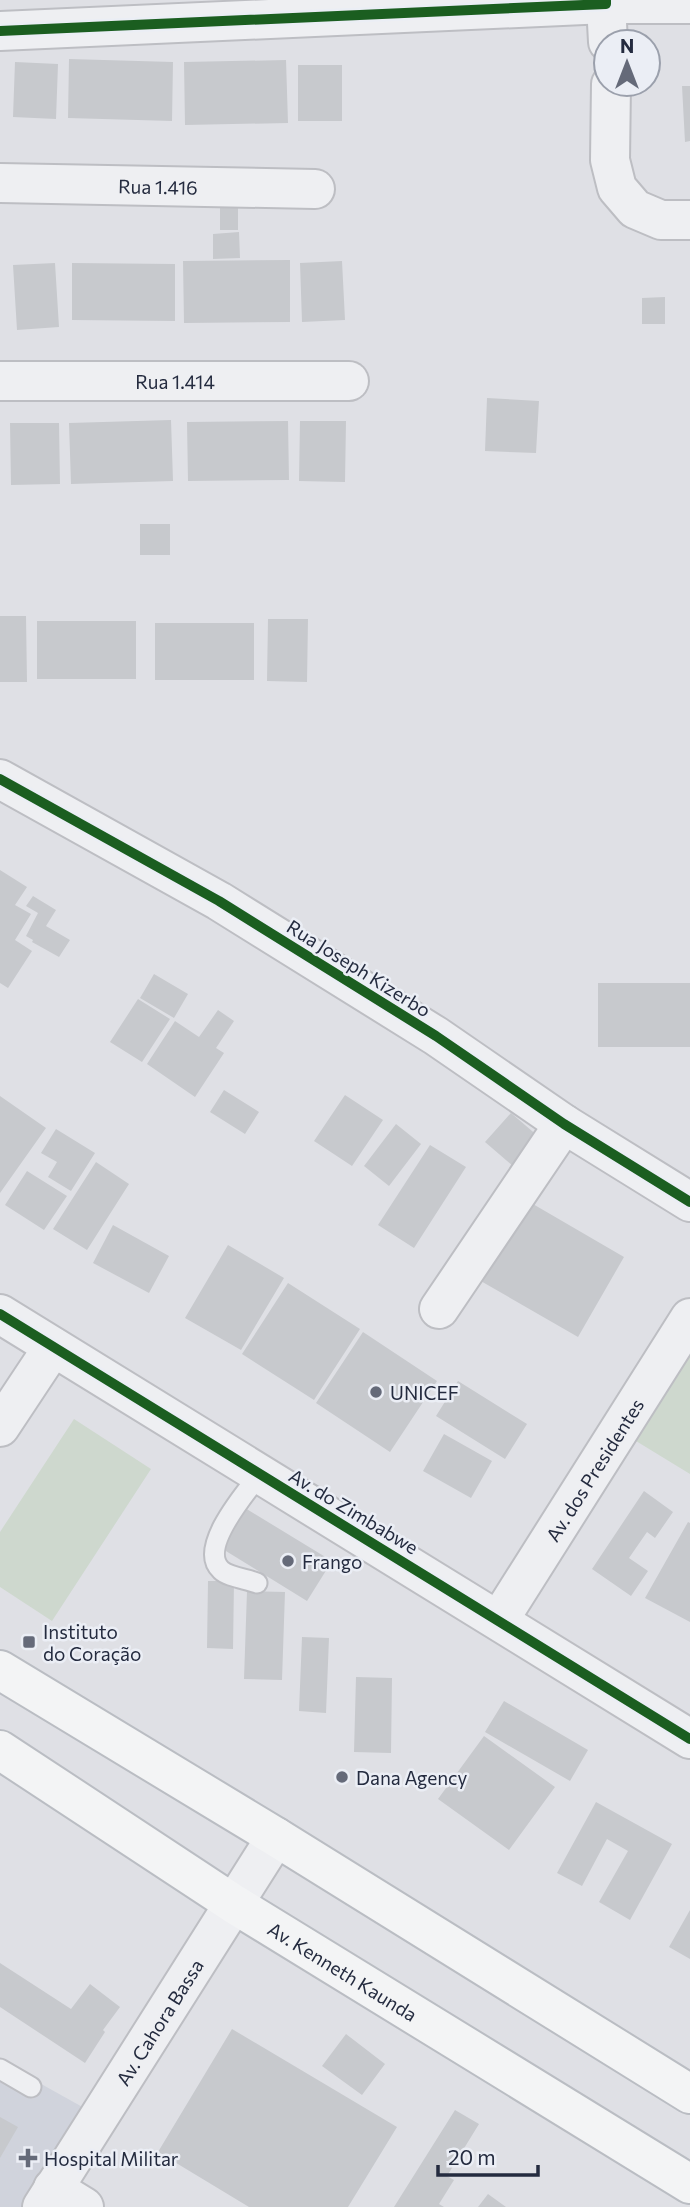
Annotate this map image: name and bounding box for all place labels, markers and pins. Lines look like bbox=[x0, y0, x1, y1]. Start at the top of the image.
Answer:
place label: UNICEF bbox=[390, 1381, 459, 1404]
marker: UNICEF bbox=[368, 1384, 384, 1400]
place label: Frango bbox=[302, 1550, 362, 1573]
marker: Frango bbox=[280, 1553, 296, 1569]
place label: Instituto do Coração bbox=[43, 1620, 141, 1665]
marker: Instituto do Coração bbox=[21, 1634, 37, 1650]
place label: Dana Agency bbox=[356, 1766, 467, 1789]
marker: Dana Agency bbox=[334, 1769, 350, 1785]
place label: Hospital Militar bbox=[44, 2147, 179, 2170]
marker: Hospital Militar bbox=[18, 2148, 38, 2168]

